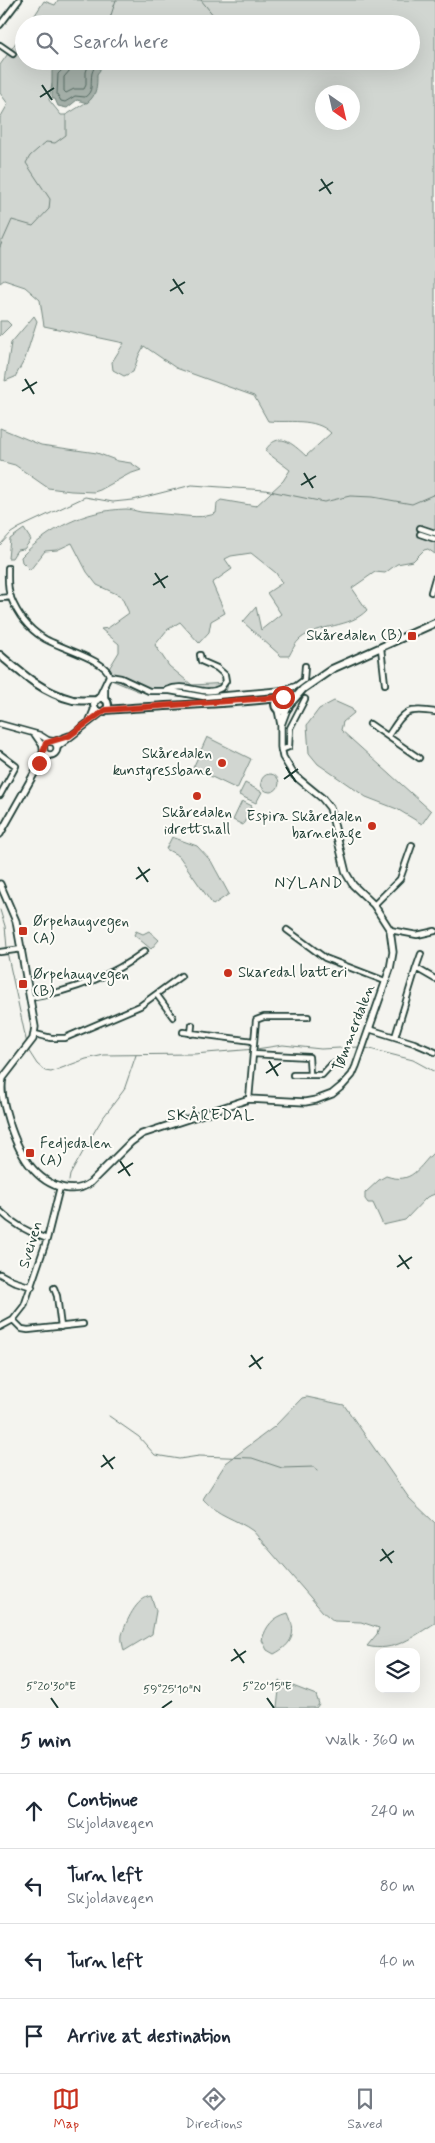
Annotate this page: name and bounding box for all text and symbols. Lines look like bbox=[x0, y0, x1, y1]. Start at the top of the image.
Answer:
search box bbox=[15, 15, 420, 70]
icon: search bbox=[33, 29, 61, 57]
text: Search here bbox=[73, 30, 169, 55]
north arrow bbox=[315, 85, 360, 130]
place label: Skåredalen (B) bbox=[306, 626, 403, 646]
marker: Skåredalen (B) bbox=[406, 630, 418, 642]
route start bbox=[272, 686, 295, 709]
place label: Skåredalen kunstgressbane bbox=[113, 744, 212, 781]
route end bbox=[28, 752, 51, 775]
marker: Skåredalen kunstgressbane bbox=[216, 757, 228, 769]
marker: Skåredalen idrettshall bbox=[191, 790, 203, 802]
place label: Skåredalen idrettshall bbox=[162, 803, 232, 840]
place label: Espira Skåredalen barnehage bbox=[246, 807, 362, 845]
marker: Espira Skåredalen barnehage bbox=[366, 820, 378, 832]
district label: NYLAND bbox=[274, 873, 344, 894]
place label: Ørpehaugvegen (A) bbox=[33, 912, 129, 949]
marker: Ørpehaugvegen (A) bbox=[17, 925, 29, 937]
place label: Skaredal batteri bbox=[238, 963, 347, 983]
place label: Ørpehaugvegen (B) bbox=[33, 965, 129, 1002]
marker: Skaredal batteri bbox=[222, 967, 234, 979]
marker: Ørpehaugvegen (B) bbox=[17, 978, 29, 990]
street label: Tømmerdalen bbox=[328, 981, 380, 1074]
district label: SKÅREDAL bbox=[167, 1105, 255, 1126]
place label: Fedjedalen (A) bbox=[40, 1134, 113, 1171]
marker: Fedjedalen (A) bbox=[24, 1147, 36, 1159]
street label: Sveiven bbox=[14, 1219, 48, 1271]
map controls bbox=[375, 1648, 420, 1693]
button: layers bbox=[375, 1648, 420, 1693]
text: 5°20'30"E bbox=[26, 1679, 76, 1695]
text: 5°20'15"E bbox=[242, 1679, 292, 1695]
text: 59°25'10"N bbox=[143, 1682, 201, 1698]
text: 5 min bbox=[20, 1727, 72, 1755]
text: Walk · 360 m bbox=[325, 1730, 415, 1751]
text: Continue bbox=[67, 1788, 138, 1813]
icon: ahead bbox=[20, 1797, 48, 1825]
text: 240 m bbox=[371, 1801, 415, 1822]
text: Skjoldavegen bbox=[67, 1813, 154, 1834]
text: Turn left bbox=[67, 1863, 143, 1888]
icon: left bbox=[20, 1872, 48, 1900]
text: 80 m bbox=[380, 1876, 415, 1897]
text: Skjoldavegen bbox=[67, 1888, 154, 1909]
icon: left bbox=[20, 1947, 48, 1975]
text: Turn left bbox=[67, 1949, 143, 1974]
text: 40 m bbox=[379, 1951, 415, 1972]
icon: arrive bbox=[20, 2022, 48, 2050]
text: Arrive at destination bbox=[67, 2024, 231, 2049]
tab: Map bbox=[52, 2085, 80, 2133]
tab: Directions bbox=[185, 2085, 243, 2133]
tab: Saved bbox=[347, 2085, 383, 2133]

